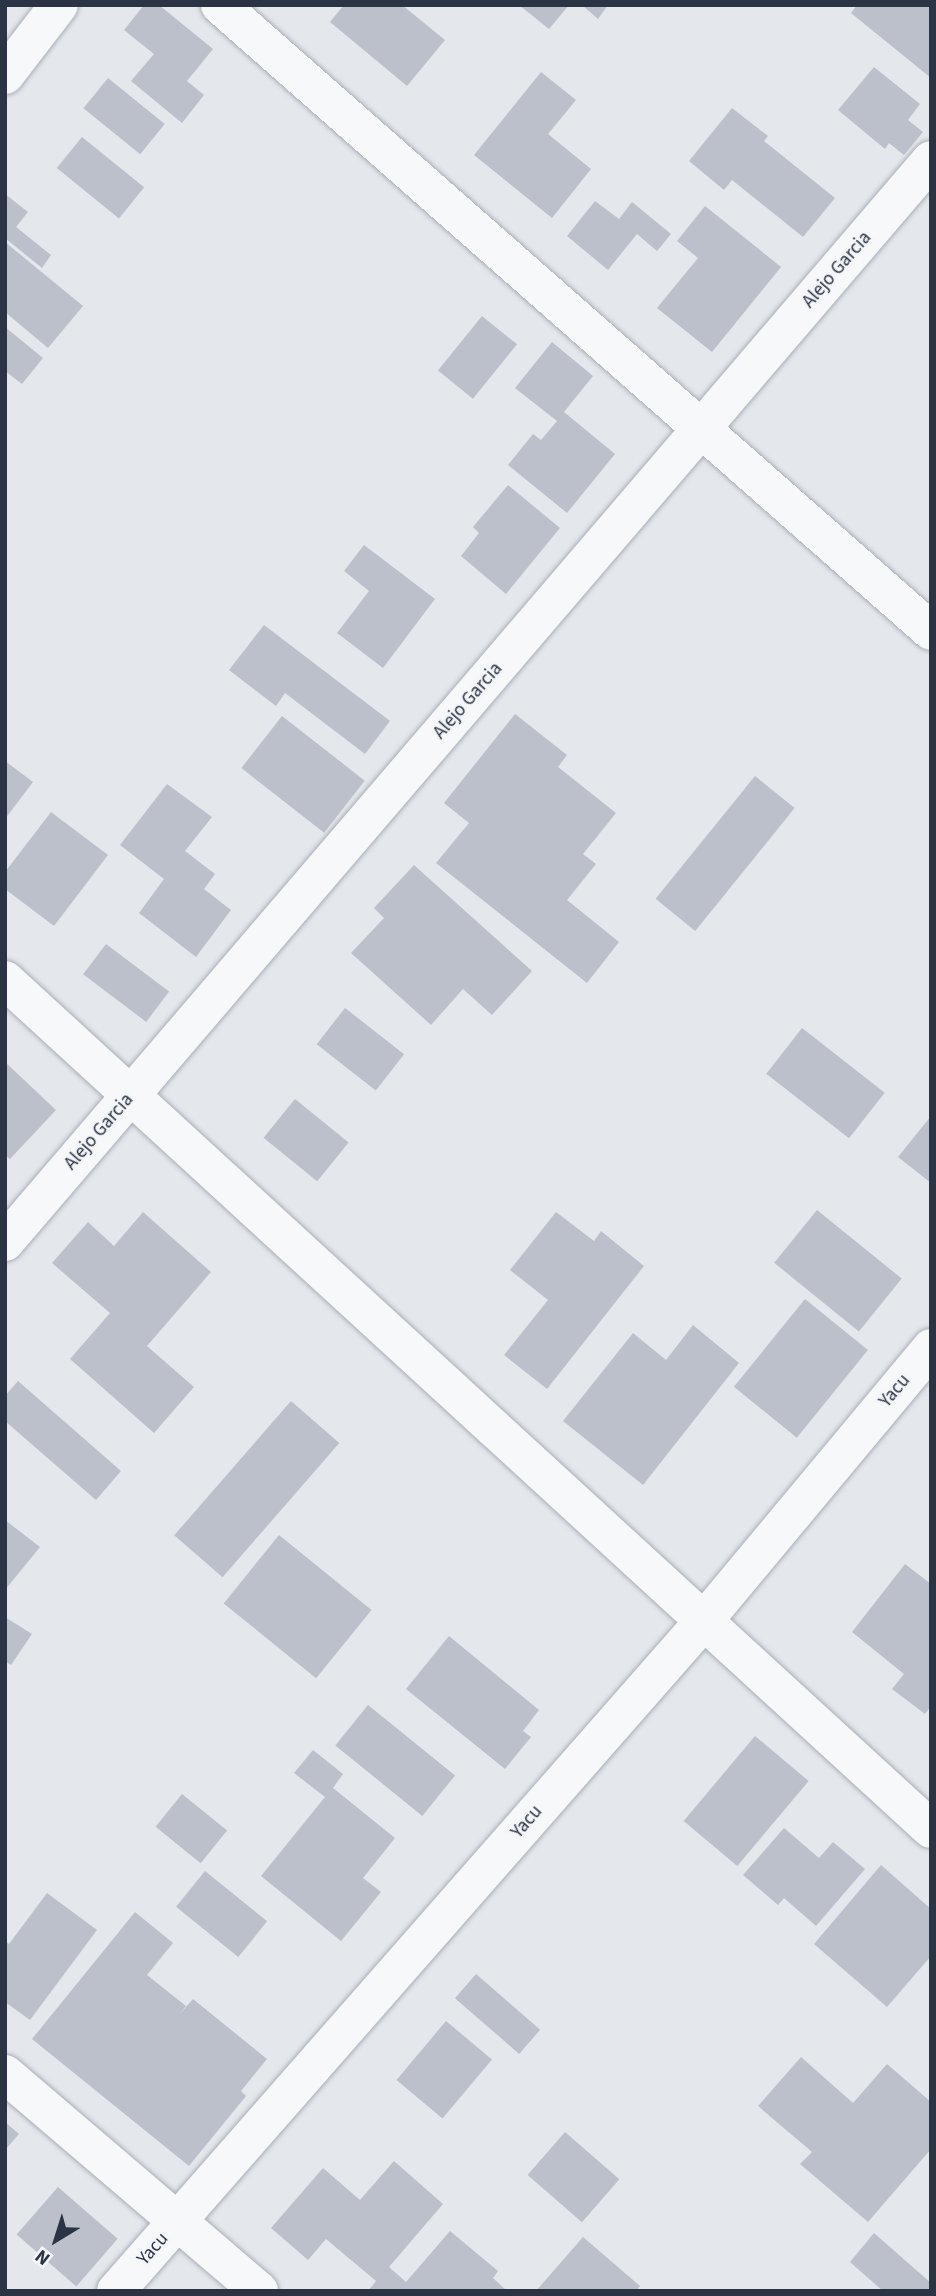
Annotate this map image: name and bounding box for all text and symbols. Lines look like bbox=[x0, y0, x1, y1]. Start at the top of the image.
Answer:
street label: Alejo Garcia bbox=[798, 227, 876, 313]
street label: Alejo Garcia bbox=[429, 658, 507, 744]
street label: Alejo Garcia bbox=[60, 1089, 138, 1175]
street label: Yacu bbox=[875, 1370, 915, 1412]
street label: Yacu bbox=[506, 1801, 548, 1843]
north arrow bbox=[21, 2205, 91, 2275]
street label: Yacu bbox=[132, 2228, 174, 2270]
text: N bbox=[29, 2242, 56, 2271]

